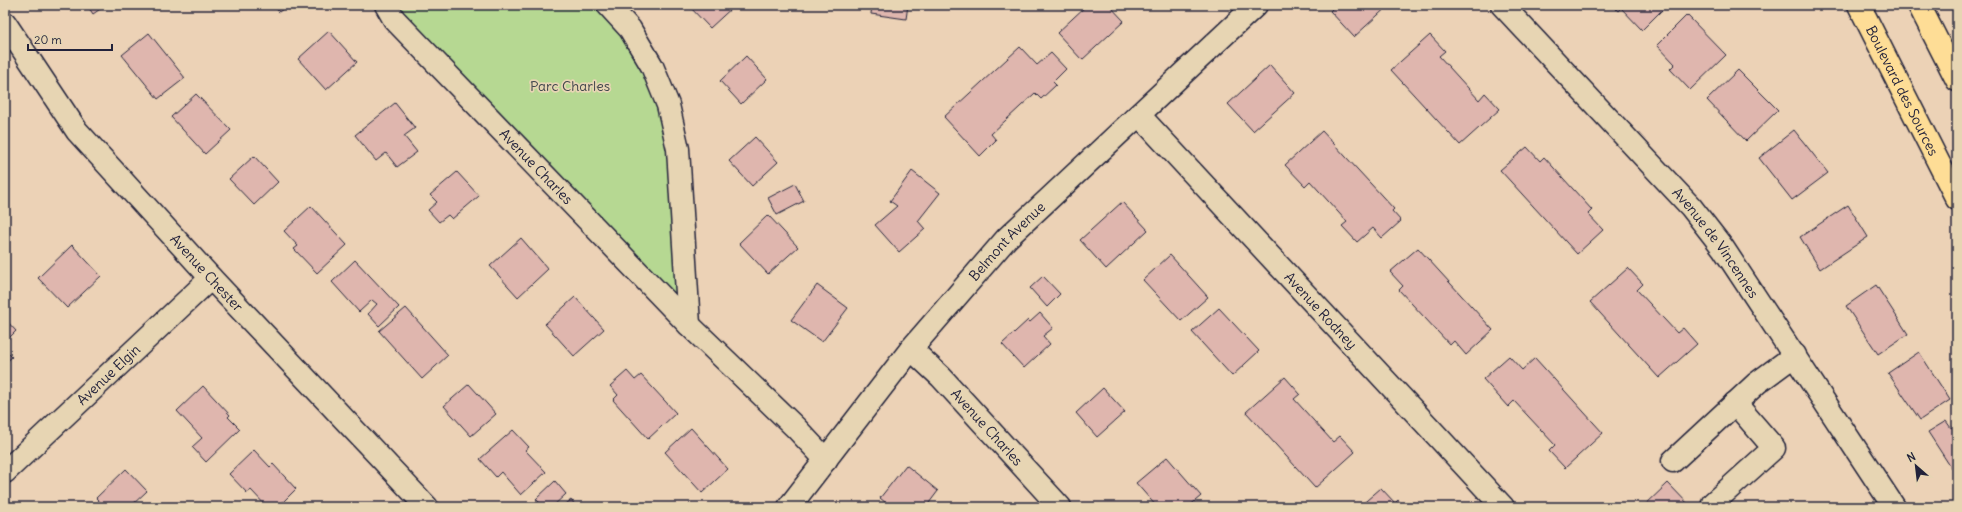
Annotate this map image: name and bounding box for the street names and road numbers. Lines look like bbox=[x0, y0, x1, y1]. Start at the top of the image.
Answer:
street label: Boulevard des Sources bbox=[1862, 23, 1943, 159]
street label: Avenue Charles bbox=[496, 125, 577, 208]
street label: Avenue de Vincennes bbox=[1668, 184, 1763, 302]
street label: Belmont Avenue bbox=[965, 198, 1049, 285]
street label: Avenue Chester bbox=[166, 230, 247, 316]
street label: Avenue Rodney bbox=[1280, 268, 1361, 353]
street label: Avenue Elgin bbox=[73, 340, 144, 409]
street label: Avenue Charles bbox=[947, 385, 1027, 469]

